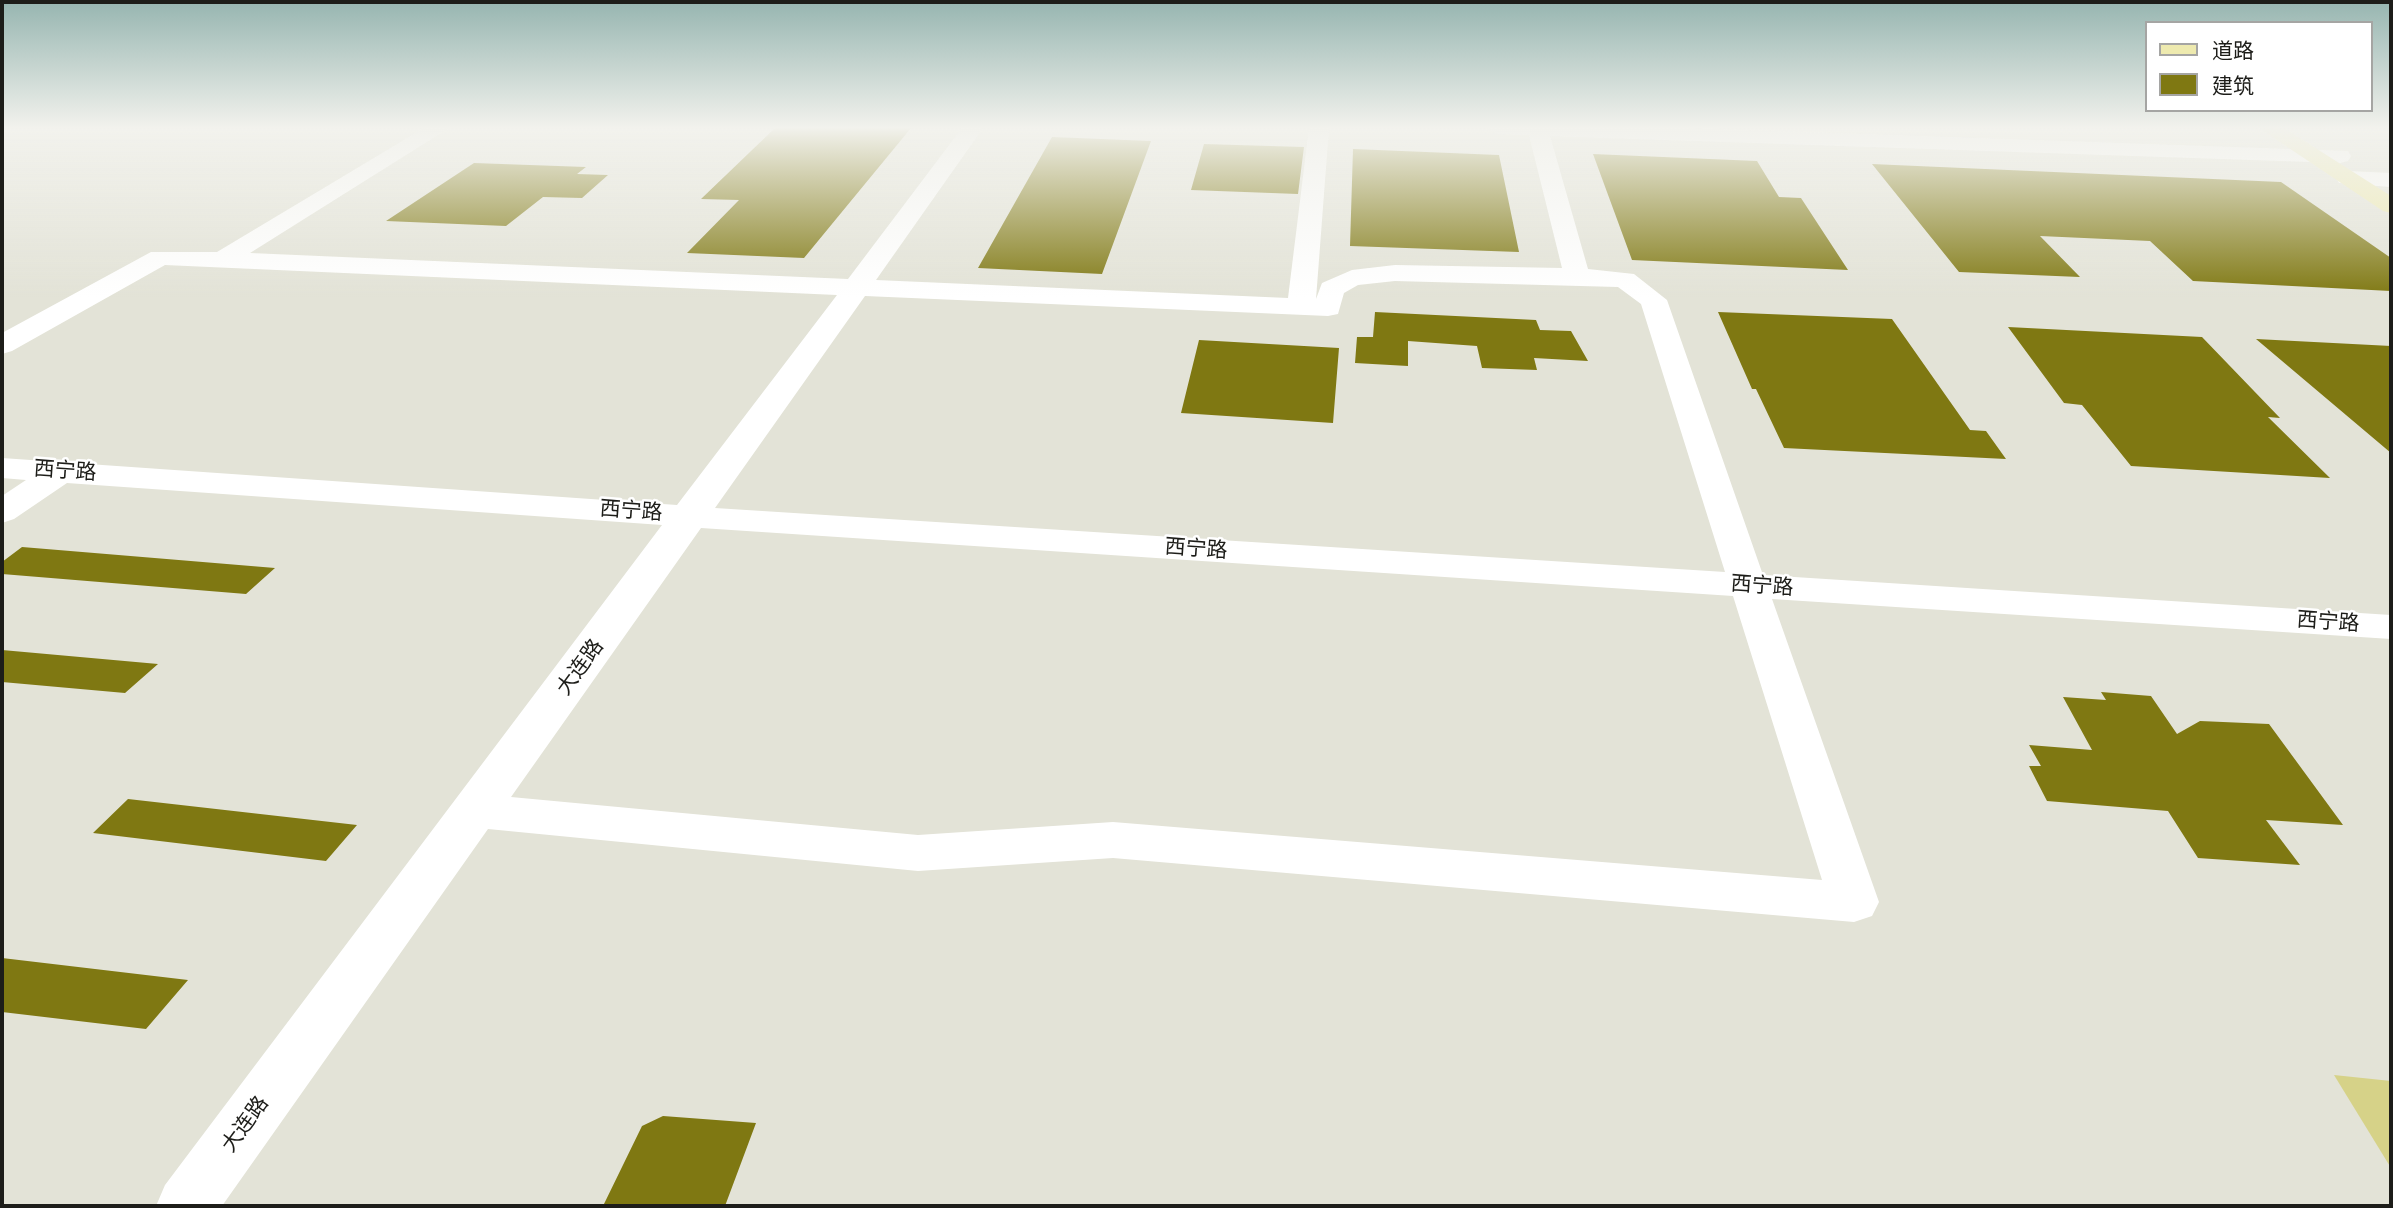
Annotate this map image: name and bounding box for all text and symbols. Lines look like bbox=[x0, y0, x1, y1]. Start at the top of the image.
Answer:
legend bbox=[2144, 21, 2372, 112]
text: 道路 bbox=[2212, 36, 2254, 65]
text: 建筑 bbox=[2212, 71, 2254, 100]
street label: 西宁路 bbox=[33, 457, 97, 487]
street label: 西宁路 bbox=[599, 497, 663, 527]
street label: 西宁路 bbox=[1164, 535, 1228, 565]
street label: 西宁路 bbox=[1730, 572, 1794, 602]
street label: 西宁路 bbox=[2296, 608, 2360, 638]
street label: 大连路 bbox=[552, 635, 610, 701]
street label: 大连路 bbox=[217, 1092, 275, 1158]

